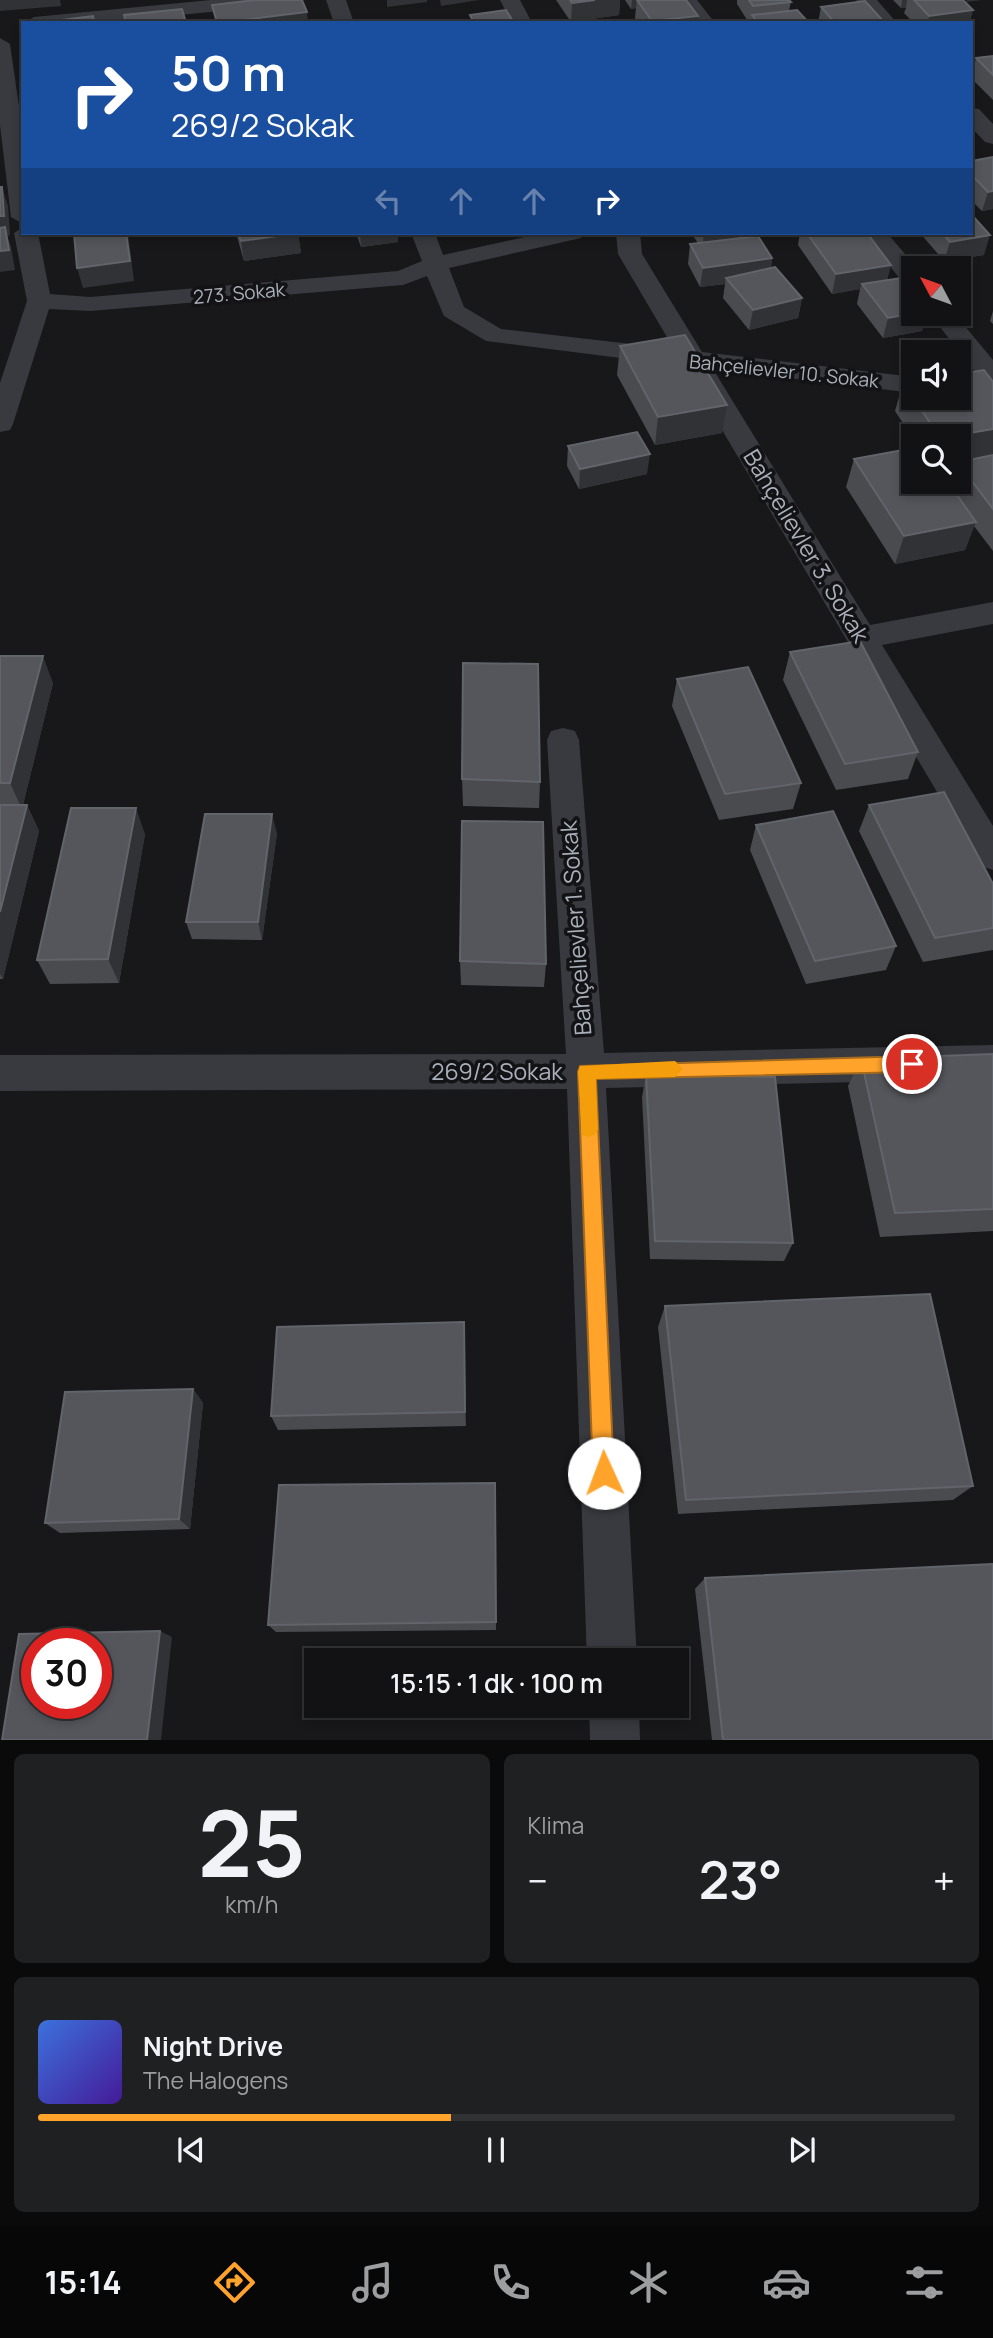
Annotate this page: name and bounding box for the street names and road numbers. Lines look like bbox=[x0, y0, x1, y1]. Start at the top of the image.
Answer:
street label: 273. Sokak bbox=[192, 276, 286, 310]
street label: Bahçelievler 10. Sokak bbox=[688, 348, 881, 394]
street label: Bahçelievler 3. Sokak bbox=[736, 443, 878, 649]
street label: Bahçelievler 1. Sokak bbox=[551, 819, 598, 1037]
street label: 269/2 Sokak bbox=[431, 1055, 563, 1087]

